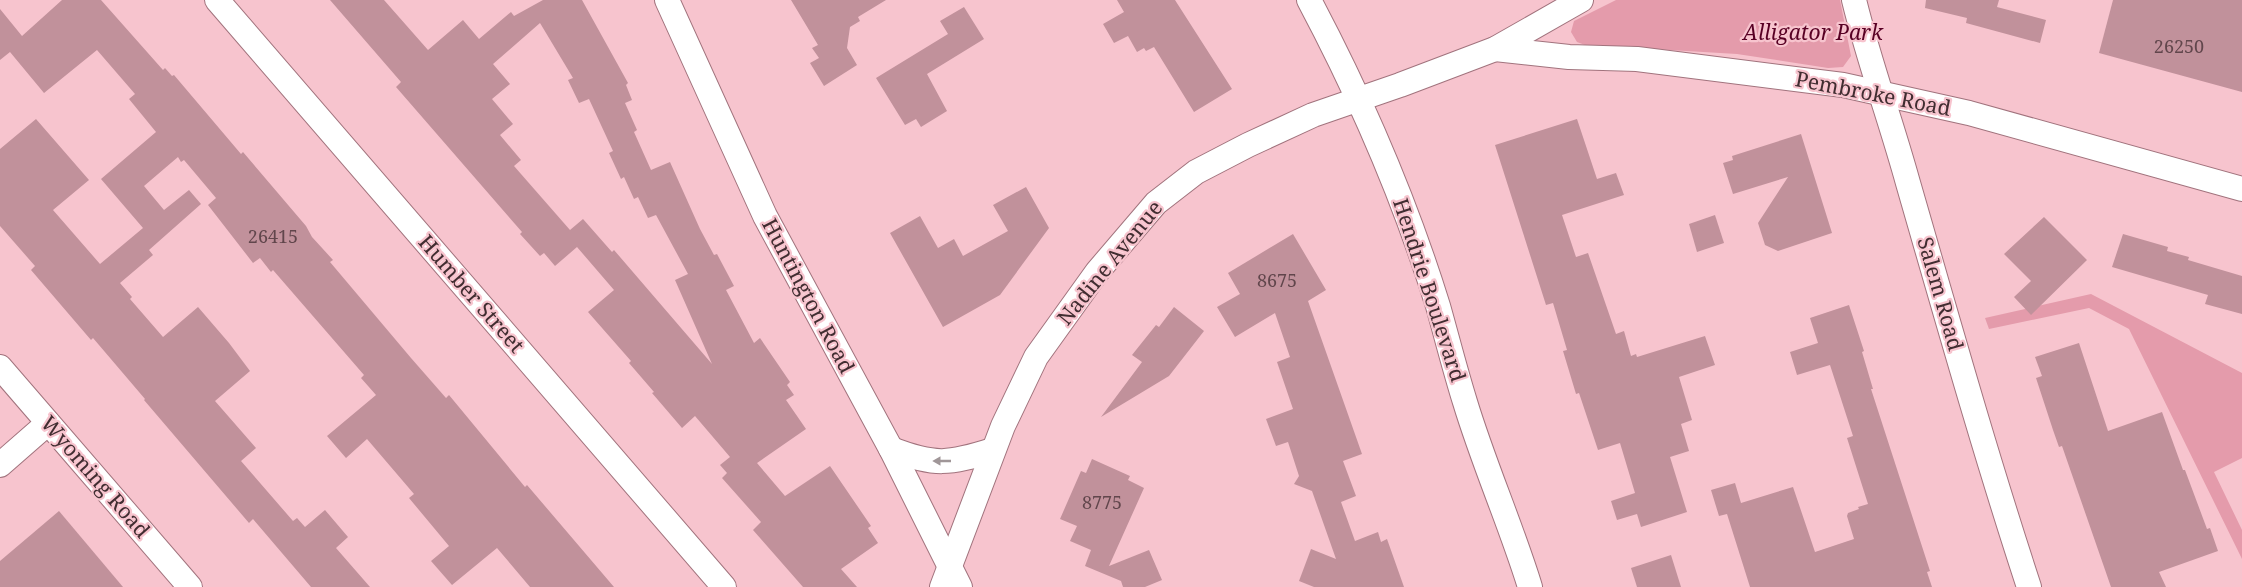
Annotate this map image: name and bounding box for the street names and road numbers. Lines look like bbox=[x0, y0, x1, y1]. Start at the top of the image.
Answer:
street label: Pembroke Road bbox=[1793, 64, 1953, 122]
street label: Nadine Avenue bbox=[1050, 194, 1168, 331]
street label: Hendrie Boulevard bbox=[1387, 194, 1473, 385]
street label: Huntington Road bbox=[756, 213, 862, 378]
street label: Humber Street bbox=[413, 228, 531, 358]
street label: Salem Road bbox=[1911, 234, 1971, 354]
street label: Wyoming Road bbox=[35, 409, 157, 544]

